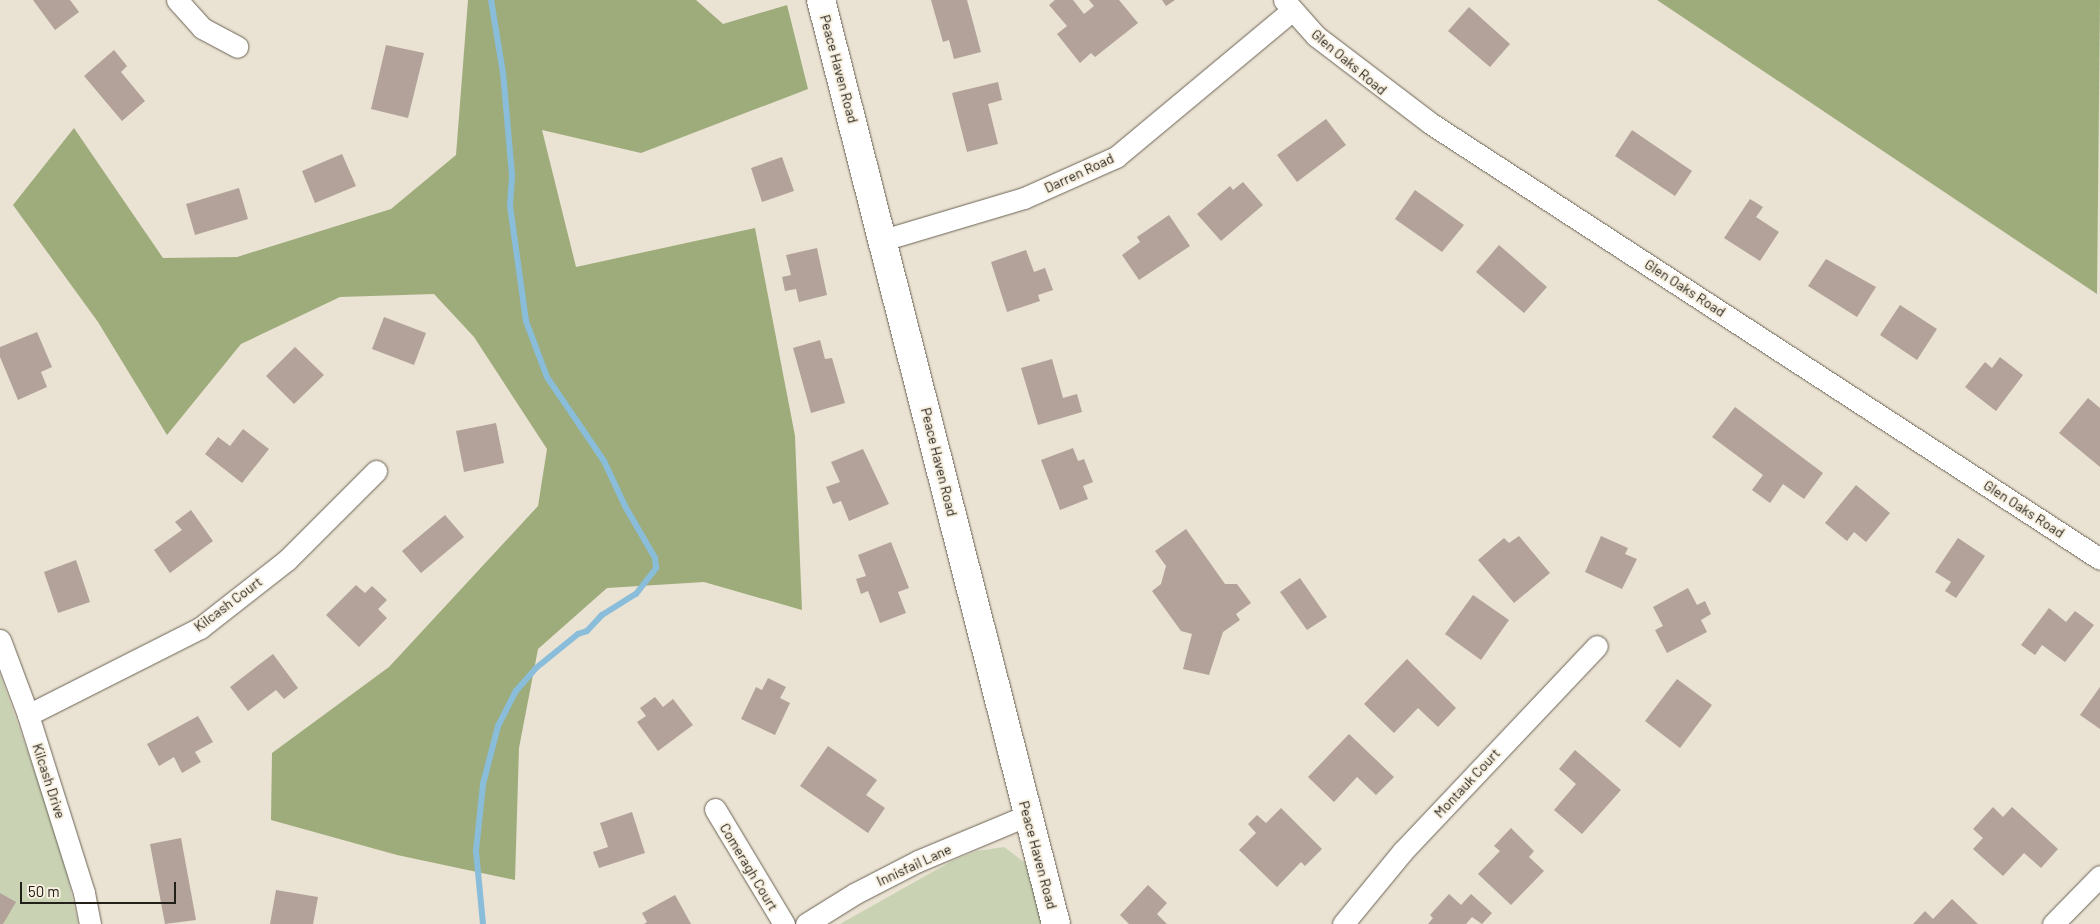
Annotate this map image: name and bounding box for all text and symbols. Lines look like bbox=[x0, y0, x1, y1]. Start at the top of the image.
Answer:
street label: Peace Haven Road bbox=[816, 13, 862, 125]
street label: Glen Oaks Road bbox=[1308, 26, 1390, 98]
street label: Darren Road bbox=[1042, 150, 1116, 196]
street label: Glen Oaks Road bbox=[1642, 256, 1728, 320]
street label: Peace Haven Road bbox=[917, 406, 961, 518]
street label: Glen Oaks Road bbox=[1981, 477, 2067, 541]
street label: Kilcash Court bbox=[191, 573, 265, 635]
street label: Kilcash Drive bbox=[29, 741, 69, 821]
street label: Montauk Court bbox=[1431, 745, 1503, 821]
street label: Peace Haven Road bbox=[1015, 799, 1061, 911]
street label: Comeragh Court bbox=[716, 820, 782, 914]
street label: Innisfail Lane bbox=[874, 840, 954, 890]
scale bar bbox=[22, 872, 179, 904]
text: 50 m bbox=[28, 882, 60, 900]

